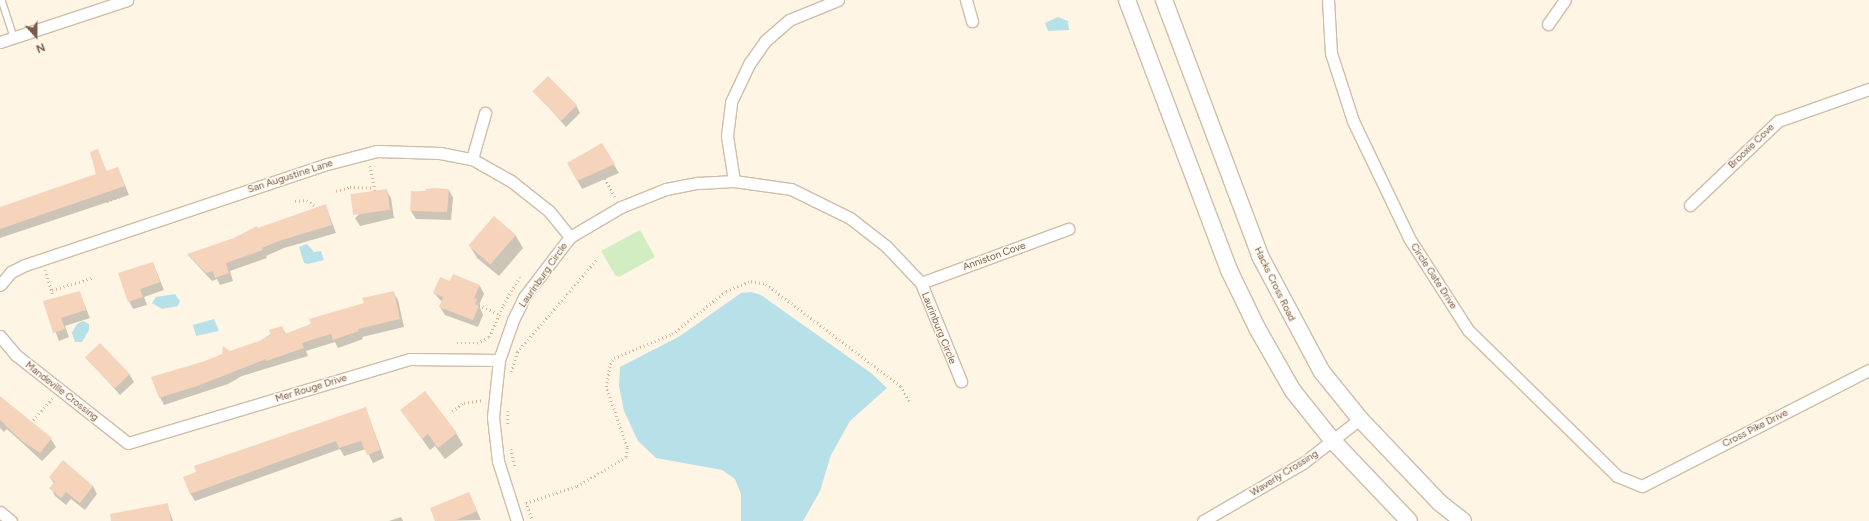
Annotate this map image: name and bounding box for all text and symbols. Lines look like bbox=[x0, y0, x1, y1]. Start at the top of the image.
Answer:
north arrow bbox=[16, 16, 56, 56]
text: N bbox=[34, 40, 47, 55]
street label: Brooxie Cove bbox=[1725, 121, 1777, 171]
street label: San Augustine Lane bbox=[246, 157, 334, 195]
street label: Anniston Cove bbox=[961, 239, 1027, 273]
street label: Laurinburg Circle bbox=[516, 240, 570, 310]
street label: Circle Gate Drive bbox=[1408, 241, 1460, 311]
street label: Hacks Cross Road bbox=[1252, 245, 1298, 323]
street label: Laurinburg Circle bbox=[919, 290, 959, 366]
street label: Mandeville Crossing bbox=[23, 359, 101, 423]
street label: Mer Rouge Drive bbox=[274, 371, 348, 405]
street label: Cross Pike Drive bbox=[1720, 406, 1790, 450]
street label: Waverly Crossing bbox=[1248, 447, 1320, 499]

